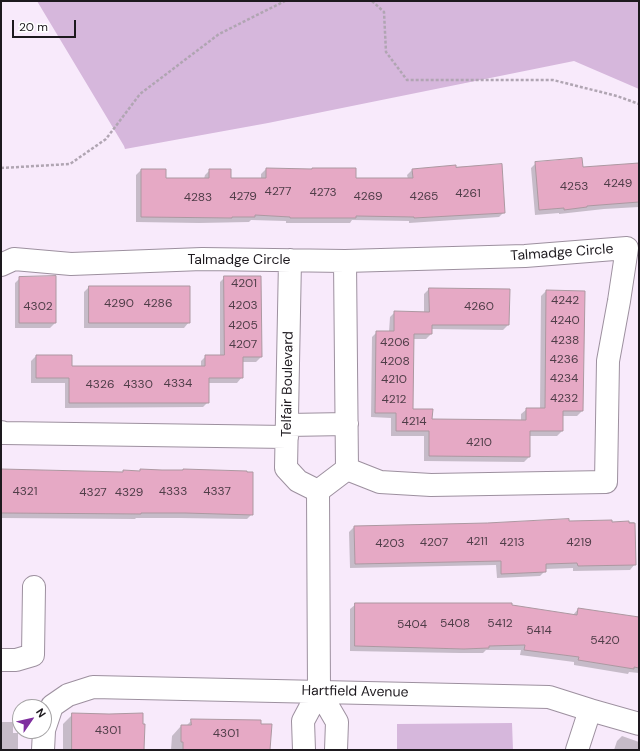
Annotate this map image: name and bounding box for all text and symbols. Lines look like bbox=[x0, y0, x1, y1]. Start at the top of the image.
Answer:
scale bar bbox=[14, 12, 78, 38]
text: 20 m bbox=[19, 19, 48, 35]
house number: 4249 bbox=[604, 177, 632, 191]
house number: 4253 bbox=[560, 180, 588, 194]
house number: 4277 bbox=[265, 185, 291, 199]
house number: 4273 bbox=[309, 186, 337, 200]
house number: 4261 bbox=[455, 187, 481, 201]
house number: 4279 bbox=[229, 190, 257, 204]
house number: 4269 bbox=[353, 190, 383, 204]
house number: 4265 bbox=[410, 190, 438, 204]
house number: 4283 bbox=[184, 191, 212, 205]
street label: Talmadge Circle bbox=[510, 241, 614, 265]
street label: Talmadge Circle bbox=[187, 252, 291, 268]
house number: 4201 bbox=[231, 277, 257, 291]
house number: 4242 bbox=[551, 294, 579, 308]
house number: 4290 bbox=[104, 297, 134, 311]
house number: 4286 bbox=[144, 297, 172, 311]
house number: 4203 bbox=[228, 299, 258, 313]
house number: 4302 bbox=[23, 300, 53, 314]
house number: 4260 bbox=[464, 300, 494, 314]
house number: 4240 bbox=[550, 314, 580, 328]
house number: 4205 bbox=[228, 319, 258, 333]
street label: Telfair Boulevard bbox=[279, 331, 297, 437]
house number: 4238 bbox=[551, 334, 579, 348]
house number: 4206 bbox=[380, 336, 410, 350]
house number: 4207 bbox=[229, 338, 257, 352]
house number: 4236 bbox=[550, 353, 578, 367]
house number: 4208 bbox=[380, 355, 410, 369]
house number: 4234 bbox=[550, 372, 578, 386]
house number: 4210 bbox=[381, 373, 407, 387]
house number: 4334 bbox=[164, 377, 192, 391]
house number: 4326 bbox=[86, 378, 114, 392]
house number: 4330 bbox=[123, 378, 153, 392]
house number: 4232 bbox=[550, 392, 578, 406]
house number: 4212 bbox=[382, 393, 406, 407]
house number: 4214 bbox=[401, 415, 427, 429]
house number: 4210 bbox=[466, 436, 492, 450]
house number: 4321 bbox=[12, 485, 38, 499]
house number: 4333 bbox=[159, 485, 187, 499]
house number: 4337 bbox=[203, 485, 231, 499]
house number: 4327 bbox=[79, 486, 107, 500]
house number: 4329 bbox=[115, 486, 143, 500]
house number: 4211 bbox=[466, 535, 488, 549]
house number: 4207 bbox=[420, 536, 448, 550]
house number: 4213 bbox=[499, 536, 525, 550]
house number: 4219 bbox=[566, 536, 592, 550]
house number: 4203 bbox=[375, 537, 405, 551]
house number: 5408 bbox=[440, 617, 470, 631]
house number: 5412 bbox=[487, 617, 513, 631]
house number: 5404 bbox=[397, 618, 427, 632]
house number: 5414 bbox=[526, 624, 552, 638]
house number: 5420 bbox=[590, 634, 620, 648]
street label: Hartfield Avenue bbox=[301, 683, 409, 701]
north arrow bbox=[12, 699, 52, 739]
text: N bbox=[33, 706, 49, 720]
house number: 4301 bbox=[95, 724, 121, 738]
house number: 4301 bbox=[213, 727, 239, 741]

